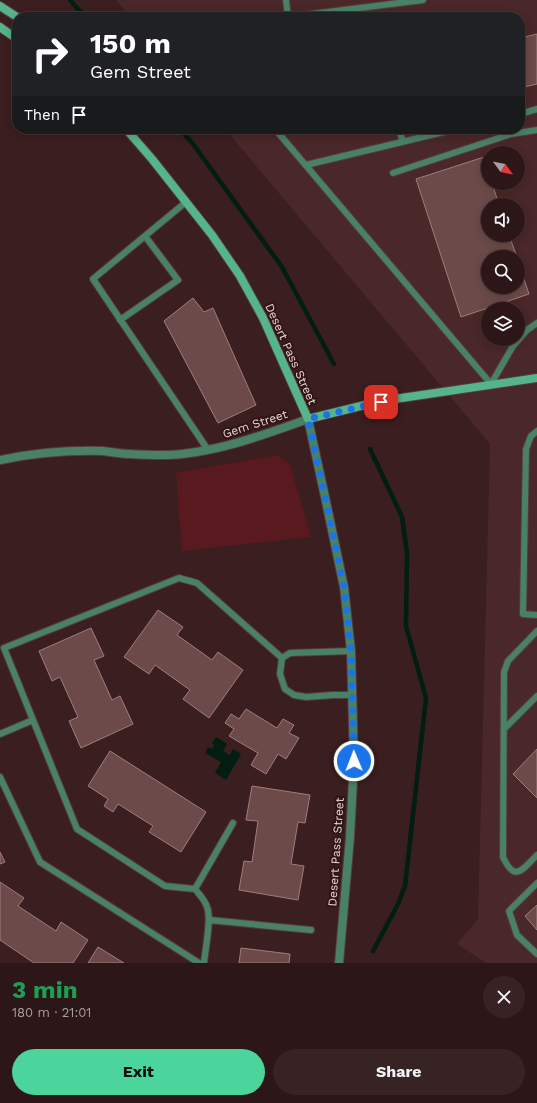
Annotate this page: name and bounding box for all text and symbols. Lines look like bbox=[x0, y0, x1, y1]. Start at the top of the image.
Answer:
text: 150 m bbox=[90, 27, 171, 60]
icon: right bbox=[24, 28, 76, 80]
text: Gem Street bbox=[90, 61, 191, 82]
icon: arrive bbox=[68, 104, 90, 126]
text: Then bbox=[24, 106, 60, 124]
north arrow bbox=[481, 146, 525, 190]
map controls bbox=[481, 146, 525, 346]
button: sound bbox=[481, 198, 525, 242]
button: search bbox=[481, 250, 525, 294]
street label: Desert Pass Street bbox=[262, 301, 320, 407]
button: layers bbox=[481, 302, 525, 346]
pin bbox=[364, 385, 398, 419]
icon: arrive bbox=[370, 391, 392, 413]
street label: Gem Street bbox=[221, 407, 289, 441]
position arrow bbox=[333, 740, 375, 782]
street label: Desert Pass Street bbox=[325, 797, 347, 907]
text: 3 min bbox=[12, 976, 78, 1004]
button: close bbox=[483, 976, 525, 1018]
text: 180 m · 21:01 bbox=[12, 1005, 91, 1020]
button: Exit bbox=[12, 1049, 265, 1095]
button: Share bbox=[273, 1049, 525, 1095]

